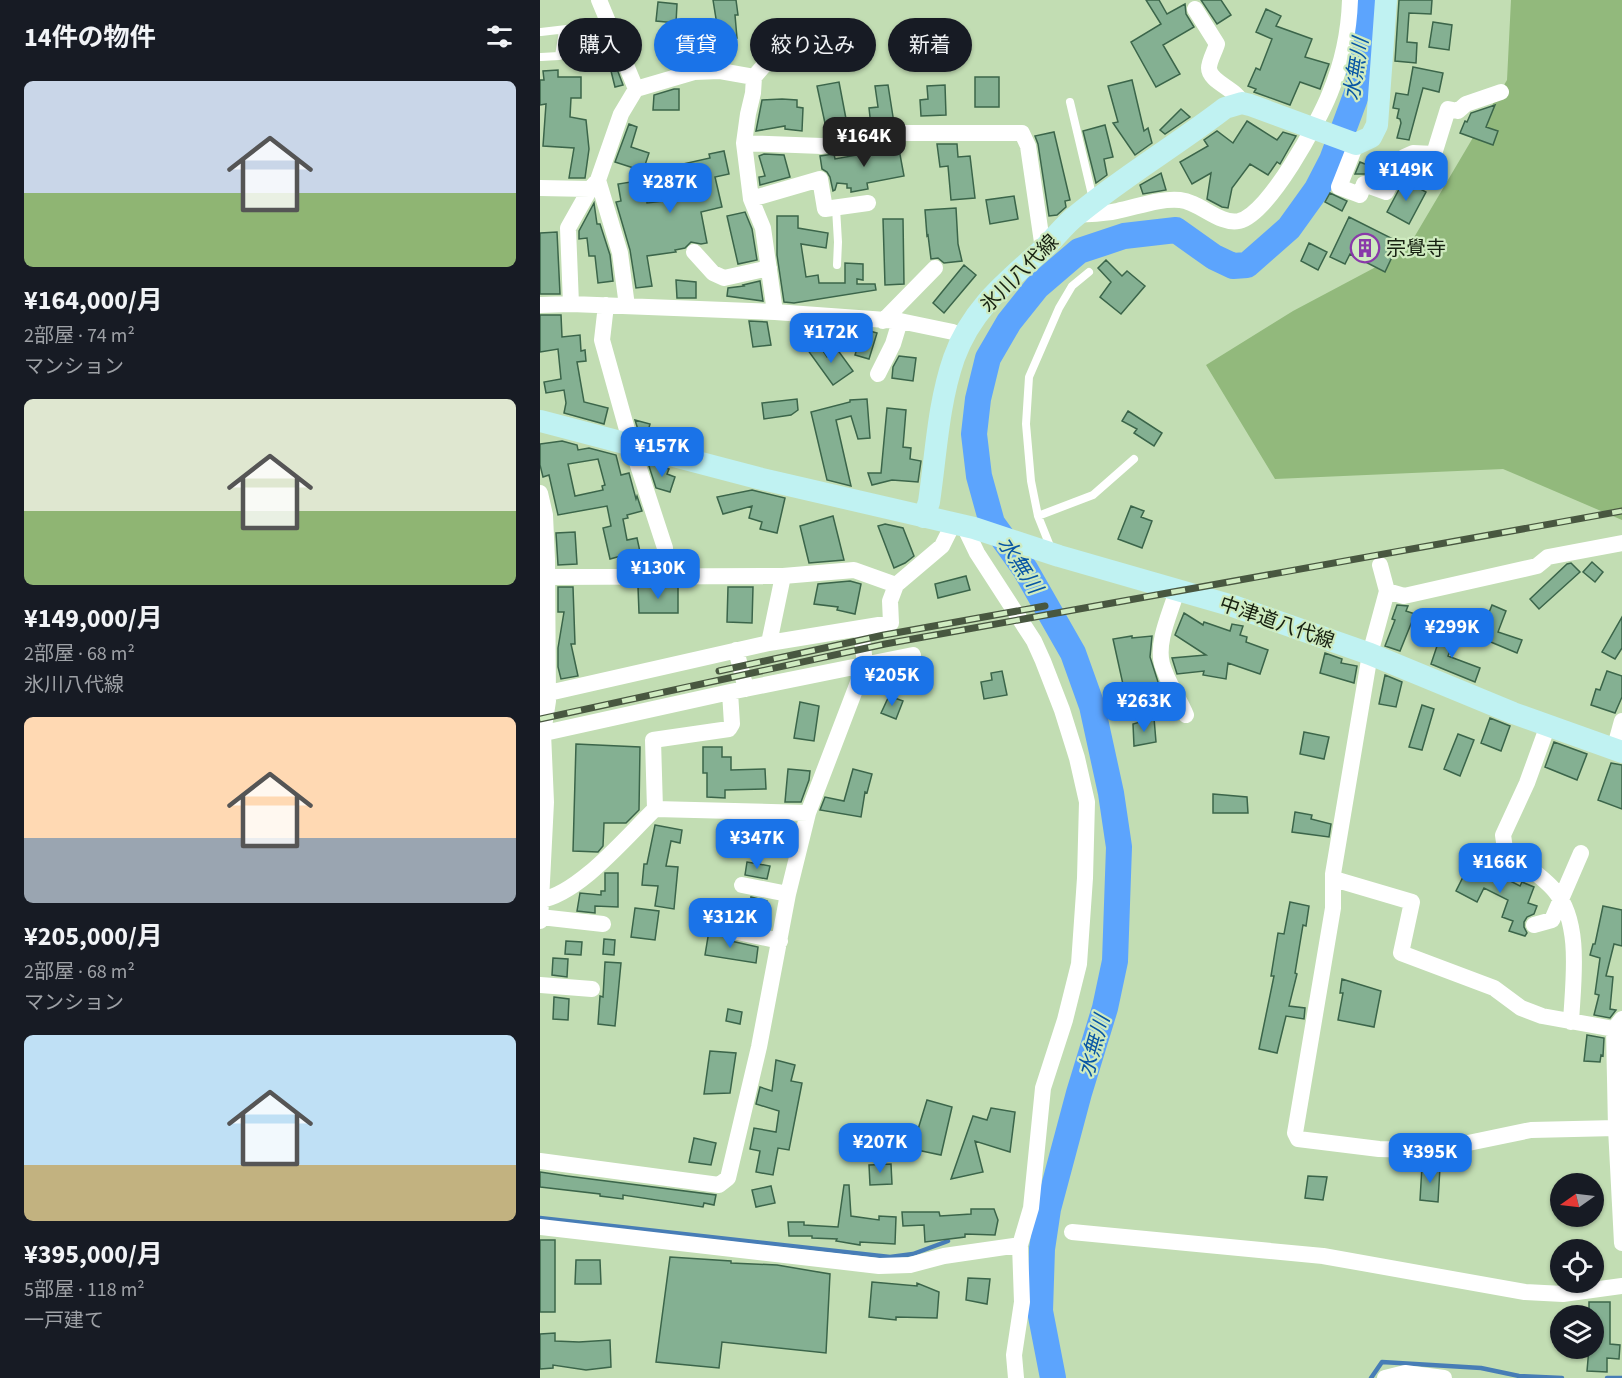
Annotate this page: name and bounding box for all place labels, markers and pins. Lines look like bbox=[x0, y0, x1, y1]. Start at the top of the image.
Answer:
pin: ¥164K bbox=[822, 117, 906, 168]
pin: ¥149K bbox=[1364, 151, 1448, 202]
pin: ¥287K bbox=[628, 163, 712, 214]
building icon: 宗覺寺 bbox=[1349, 232, 1381, 264]
place label: 宗覺寺 bbox=[1386, 235, 1446, 263]
pin: ¥172K bbox=[789, 313, 873, 364]
pin: ¥157K bbox=[620, 427, 704, 478]
pin: ¥130K bbox=[616, 549, 700, 600]
pin: ¥299K bbox=[1410, 608, 1494, 659]
pin: ¥205K bbox=[850, 656, 934, 707]
pin: ¥263K bbox=[1102, 682, 1186, 733]
pin: ¥347K bbox=[715, 819, 799, 870]
pin: ¥166K bbox=[1458, 843, 1542, 894]
pin: ¥312K bbox=[688, 898, 772, 949]
pin: ¥207K bbox=[838, 1123, 922, 1174]
pin: ¥395K bbox=[1388, 1133, 1472, 1184]

